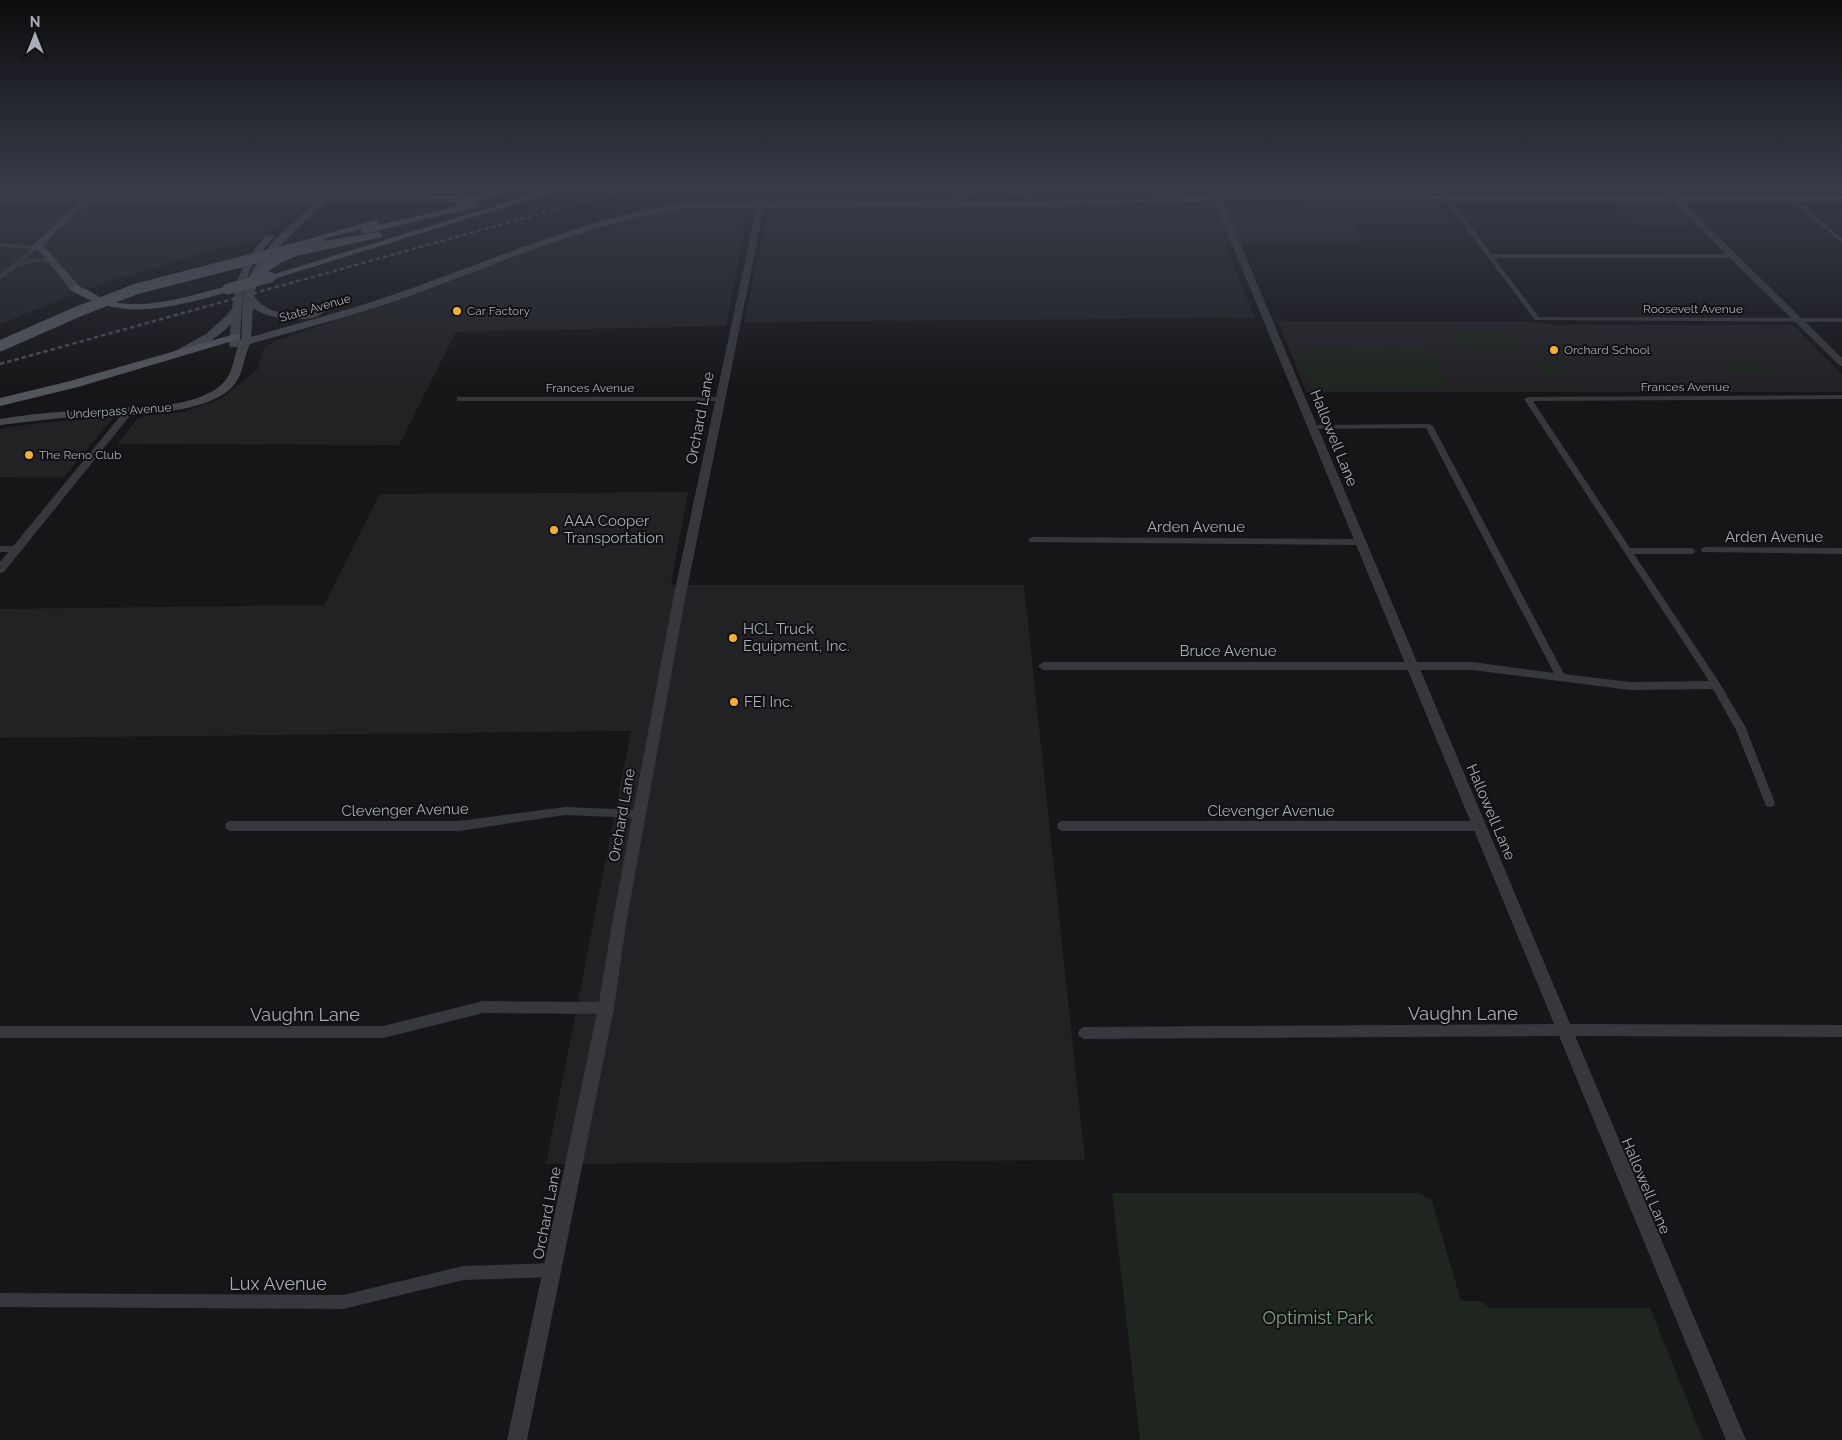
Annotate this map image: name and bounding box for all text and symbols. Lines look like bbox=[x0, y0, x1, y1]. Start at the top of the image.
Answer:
north arrow bbox=[10, 10, 60, 60]
text: N bbox=[30, 14, 40, 30]
street label: State Avenue bbox=[278, 291, 352, 325]
street label: Roosevelt Avenue bbox=[1643, 302, 1743, 316]
place label: Car Factory bbox=[467, 304, 530, 318]
marker: Car Factory bbox=[451, 305, 463, 317]
place label: Orchard School bbox=[1564, 343, 1651, 357]
marker: Orchard School bbox=[1548, 344, 1560, 356]
street label: Orchard Lane bbox=[682, 370, 718, 466]
street label: Frances Avenue bbox=[1641, 380, 1729, 394]
street label: Frances Avenue bbox=[546, 381, 634, 395]
street label: Hallowell Lane bbox=[1306, 387, 1362, 489]
street label: Underpass Avenue bbox=[66, 400, 172, 422]
place label: The Reno Club bbox=[39, 448, 121, 462]
marker: The Reno Club bbox=[23, 449, 35, 461]
place label: AAA Cooper Transportation bbox=[564, 512, 664, 547]
street label: Arden Avenue bbox=[1147, 518, 1245, 536]
marker: AAA Cooper Transportation bbox=[548, 524, 560, 536]
street label: Arden Avenue bbox=[1725, 528, 1823, 546]
place label: HCL Truck Equipment, Inc. bbox=[743, 620, 850, 655]
marker: HCL Truck Equipment, Inc. bbox=[727, 632, 739, 644]
street label: Bruce Avenue bbox=[1179, 642, 1277, 660]
place label: FEI Inc. bbox=[744, 693, 793, 711]
marker: FEI Inc. bbox=[728, 696, 740, 708]
street label: Hallowell Lane bbox=[1463, 761, 1519, 863]
street label: Orchard Lane bbox=[605, 767, 639, 863]
street label: Clevenger Avenue bbox=[341, 800, 469, 820]
street label: Clevenger Avenue bbox=[1207, 802, 1335, 820]
street label: Vaughn Lane bbox=[1408, 1003, 1518, 1024]
street label: Vaughn Lane bbox=[250, 1004, 360, 1025]
street label: Hallowell Lane bbox=[1618, 1135, 1674, 1237]
street label: Orchard Lane bbox=[529, 1165, 565, 1261]
street label: Lux Avenue bbox=[229, 1273, 327, 1294]
park label: Optimist Park bbox=[1263, 1307, 1374, 1328]

